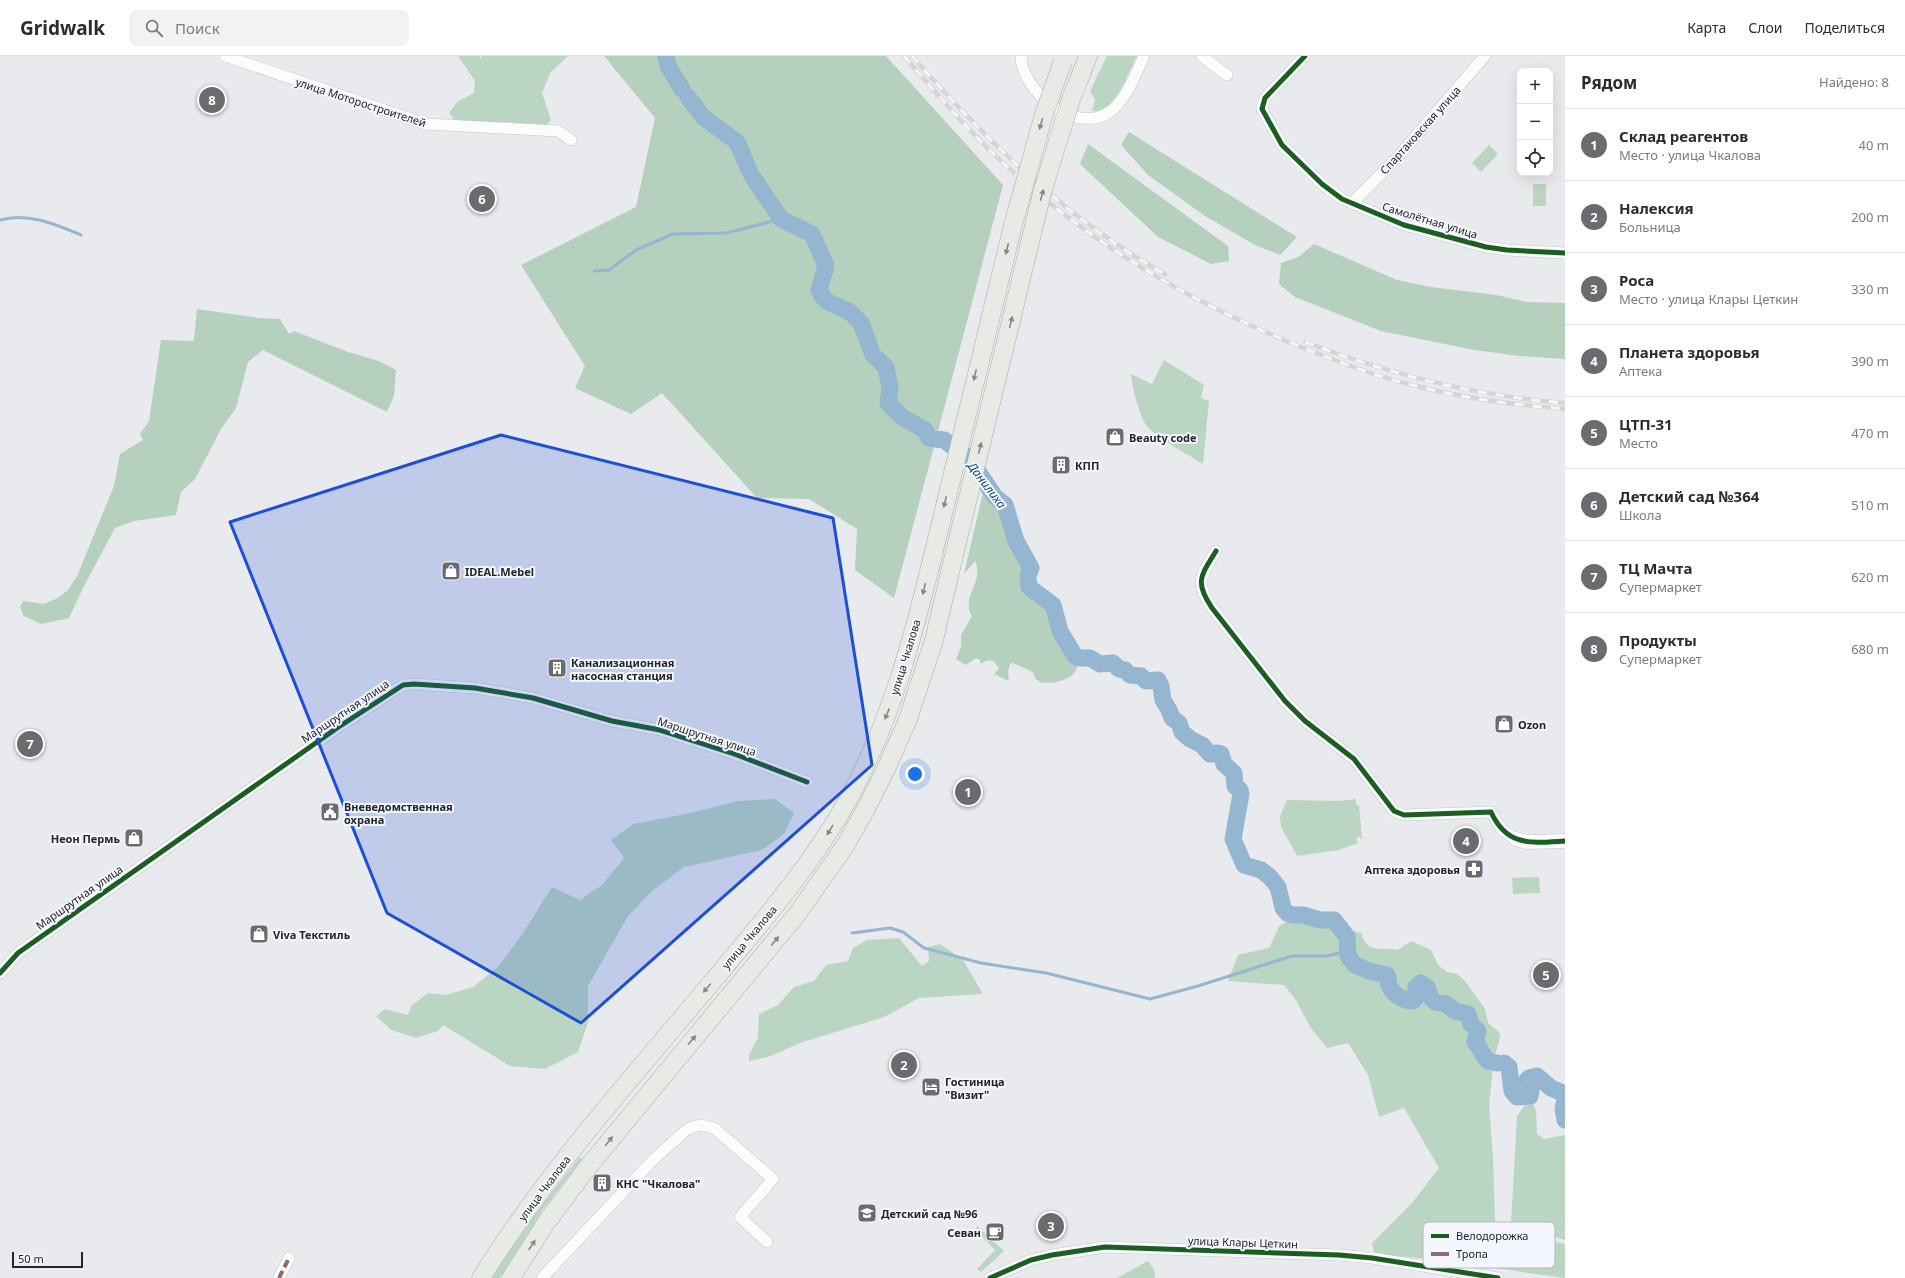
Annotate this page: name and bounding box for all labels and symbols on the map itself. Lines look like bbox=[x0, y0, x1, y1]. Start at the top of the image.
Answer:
street label: улица Моторостроителей bbox=[294, 74, 428, 130]
street label: Спартаковская улица bbox=[1376, 83, 1464, 177]
pin: 8 bbox=[199, 85, 225, 115]
one-way arrow bbox=[1038, 118, 1044, 130]
pin: 6 bbox=[469, 184, 495, 214]
one-way arrow bbox=[1039, 189, 1045, 201]
street label: Самолётная улица bbox=[1381, 198, 1479, 242]
one-way arrow bbox=[1003, 243, 1009, 255]
one-way arrow bbox=[1008, 316, 1014, 328]
one-way arrow bbox=[972, 369, 978, 381]
shop icon: Beauty code bbox=[1104, 426, 1126, 448]
place label: Beauty code bbox=[1129, 430, 1197, 445]
one-way arrow bbox=[978, 442, 984, 454]
building icon: КПП bbox=[1050, 454, 1072, 476]
water label: Данилиха bbox=[963, 457, 1010, 512]
place label: КПП bbox=[1075, 458, 1099, 473]
one-way arrow bbox=[942, 495, 948, 508]
shop icon: IDEAL.Mebel bbox=[440, 560, 462, 582]
place label: IDEAL.Mebel bbox=[465, 564, 534, 579]
one-way arrow bbox=[921, 583, 927, 595]
street label: улица Чкалова bbox=[886, 617, 924, 697]
place label: Канализационная насосная станция bbox=[571, 655, 674, 683]
building icon: Канализационная насосная станция bbox=[546, 657, 568, 679]
street label: Маршрутная улица bbox=[298, 676, 392, 746]
one-way arrow bbox=[884, 708, 890, 720]
street label: Маршрутная улица bbox=[656, 713, 758, 759]
shop icon: Ozon bbox=[1493, 713, 1515, 735]
place label: Ozon bbox=[1518, 717, 1546, 732]
pin: 7 bbox=[17, 729, 43, 759]
your location bbox=[905, 764, 925, 784]
pin: 1 bbox=[955, 777, 981, 807]
place label: Вневедомственная охрана bbox=[344, 799, 453, 827]
public building icon: Вневедомственная охрана bbox=[319, 801, 341, 823]
one-way arrow bbox=[826, 824, 833, 836]
pin: 4 bbox=[1453, 826, 1479, 856]
shop icon: Неон Пермь bbox=[123, 827, 145, 849]
place label: Неон Пермь bbox=[51, 831, 120, 846]
pharmacy icon: Аптека здоровья bbox=[1463, 858, 1485, 880]
street label: Маршрутная улица bbox=[33, 861, 125, 933]
place label: Аптека здоровья bbox=[1365, 862, 1460, 877]
street label: улица Чкалова bbox=[718, 902, 780, 972]
shop icon: Viva Текстиль bbox=[248, 923, 270, 945]
place label: Viva Текстиль bbox=[273, 927, 351, 942]
one-way arrow bbox=[771, 935, 780, 946]
pin: 5 bbox=[1533, 960, 1559, 990]
one-way arrow bbox=[703, 982, 712, 993]
one-way arrow bbox=[688, 1035, 697, 1046]
pin: 2 bbox=[891, 1050, 917, 1080]
place label: Гостиница "Визит" bbox=[945, 1074, 1005, 1102]
hotel icon: Гостиница "Визит" bbox=[920, 1076, 942, 1098]
one-way arrow bbox=[605, 1135, 614, 1146]
street label: улица Чкалова bbox=[514, 1152, 574, 1224]
building icon: КНС "Чкалова" bbox=[591, 1172, 613, 1194]
place label: КНС "Чкалова" bbox=[616, 1176, 700, 1191]
school or university icon: Детский сад №96 bbox=[856, 1202, 878, 1224]
place label: Детский сад №96 bbox=[881, 1206, 978, 1221]
pin: 3 bbox=[1038, 1211, 1064, 1241]
cafe icon: Севан bbox=[984, 1221, 1006, 1243]
legend bbox=[1423, 1222, 1555, 1268]
place label: Севан bbox=[947, 1225, 981, 1240]
text: Велодорожка bbox=[1456, 1228, 1528, 1243]
street label: улица Клары Цеткин bbox=[1188, 1233, 1298, 1251]
one-way arrow bbox=[528, 1240, 536, 1250]
text: Тропа bbox=[1456, 1246, 1488, 1261]
scale bar bbox=[12, 1250, 83, 1269]

